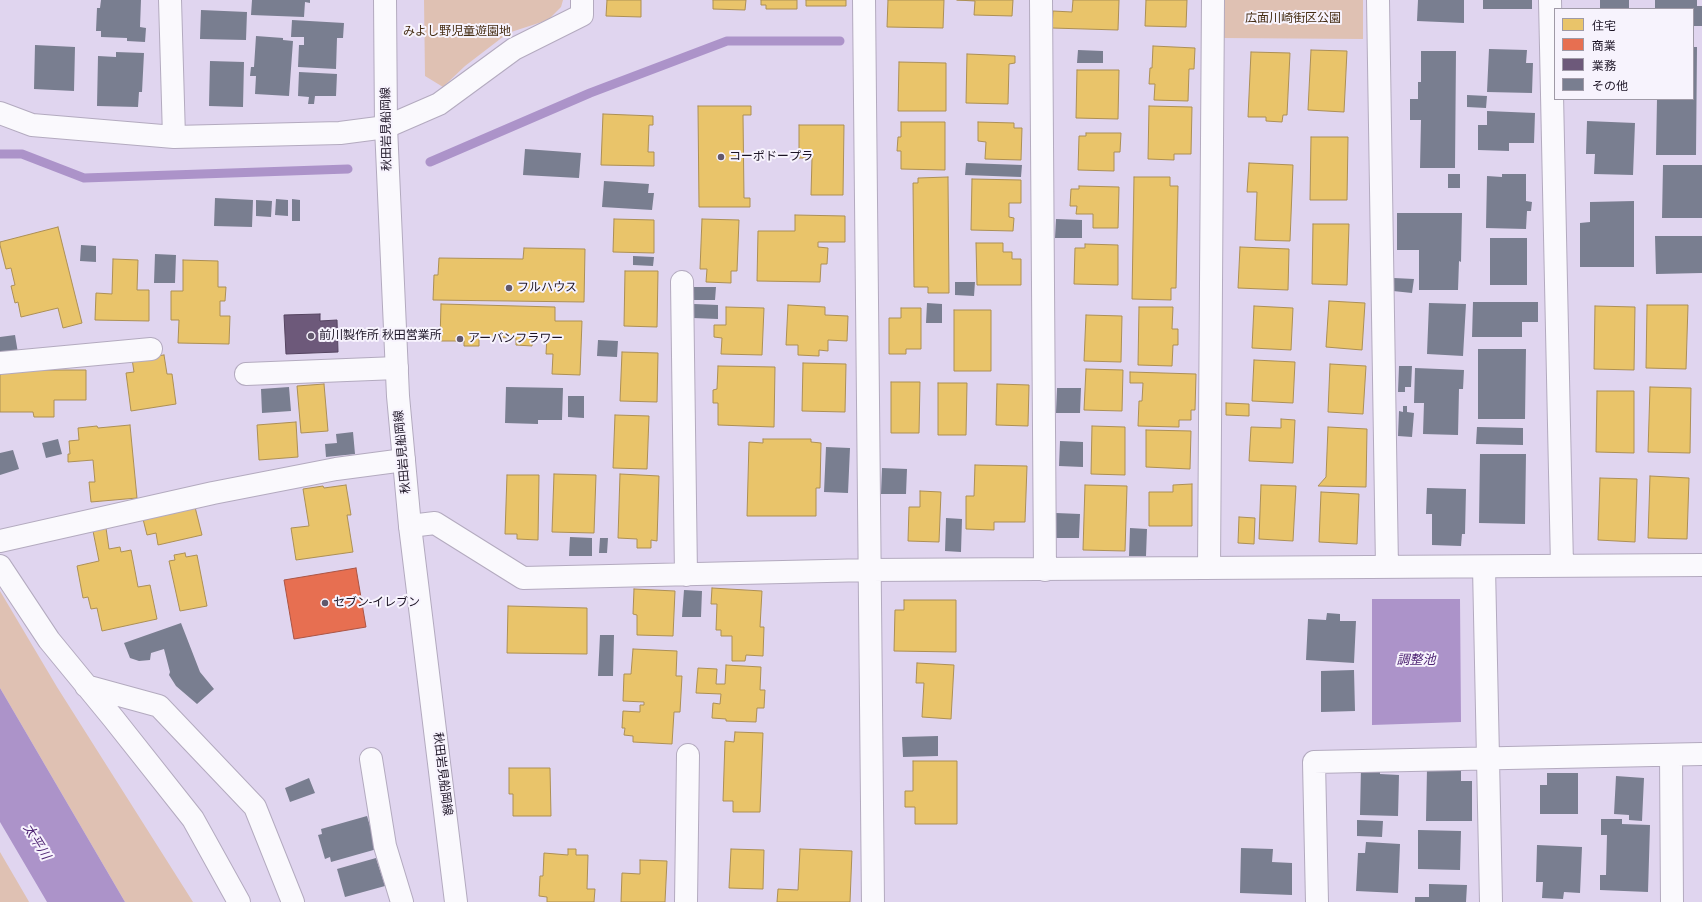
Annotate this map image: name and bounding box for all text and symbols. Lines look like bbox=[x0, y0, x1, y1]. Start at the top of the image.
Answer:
legend bbox=[1554, 8, 1694, 100]
park label: 広面川崎街区公園 bbox=[1245, 12, 1341, 26]
text: 住宅 bbox=[1592, 19, 1616, 33]
park label: みよし野児童遊園地 bbox=[403, 25, 511, 39]
text: 商業 bbox=[1592, 39, 1616, 53]
text: 業務 bbox=[1592, 59, 1616, 73]
text: その他 bbox=[1592, 79, 1628, 93]
street label: 秋田岩見船岡線 bbox=[379, 87, 395, 171]
place label: コーポドープラ bbox=[729, 150, 813, 164]
marker: コーポドープラ bbox=[716, 152, 726, 162]
place label: フルハウス bbox=[517, 281, 577, 295]
marker: フルハウス bbox=[504, 283, 514, 293]
place label: 前川製作所 秋田営業所 bbox=[319, 329, 442, 343]
marker: 前川製作所 秋田営業所 bbox=[306, 331, 316, 341]
place label: アーバンフラワー bbox=[468, 332, 563, 346]
marker: アーバンフラワー bbox=[455, 334, 465, 344]
street label: 秋田岩見船岡線 bbox=[392, 410, 414, 494]
place label: セブン-イレブン bbox=[333, 596, 420, 610]
marker: セブン-イレブン bbox=[320, 598, 330, 608]
water label: 調整池 bbox=[1397, 653, 1435, 669]
street label: 秋田岩見船岡線 bbox=[430, 731, 454, 817]
water label: 太平川 bbox=[19, 821, 53, 863]

